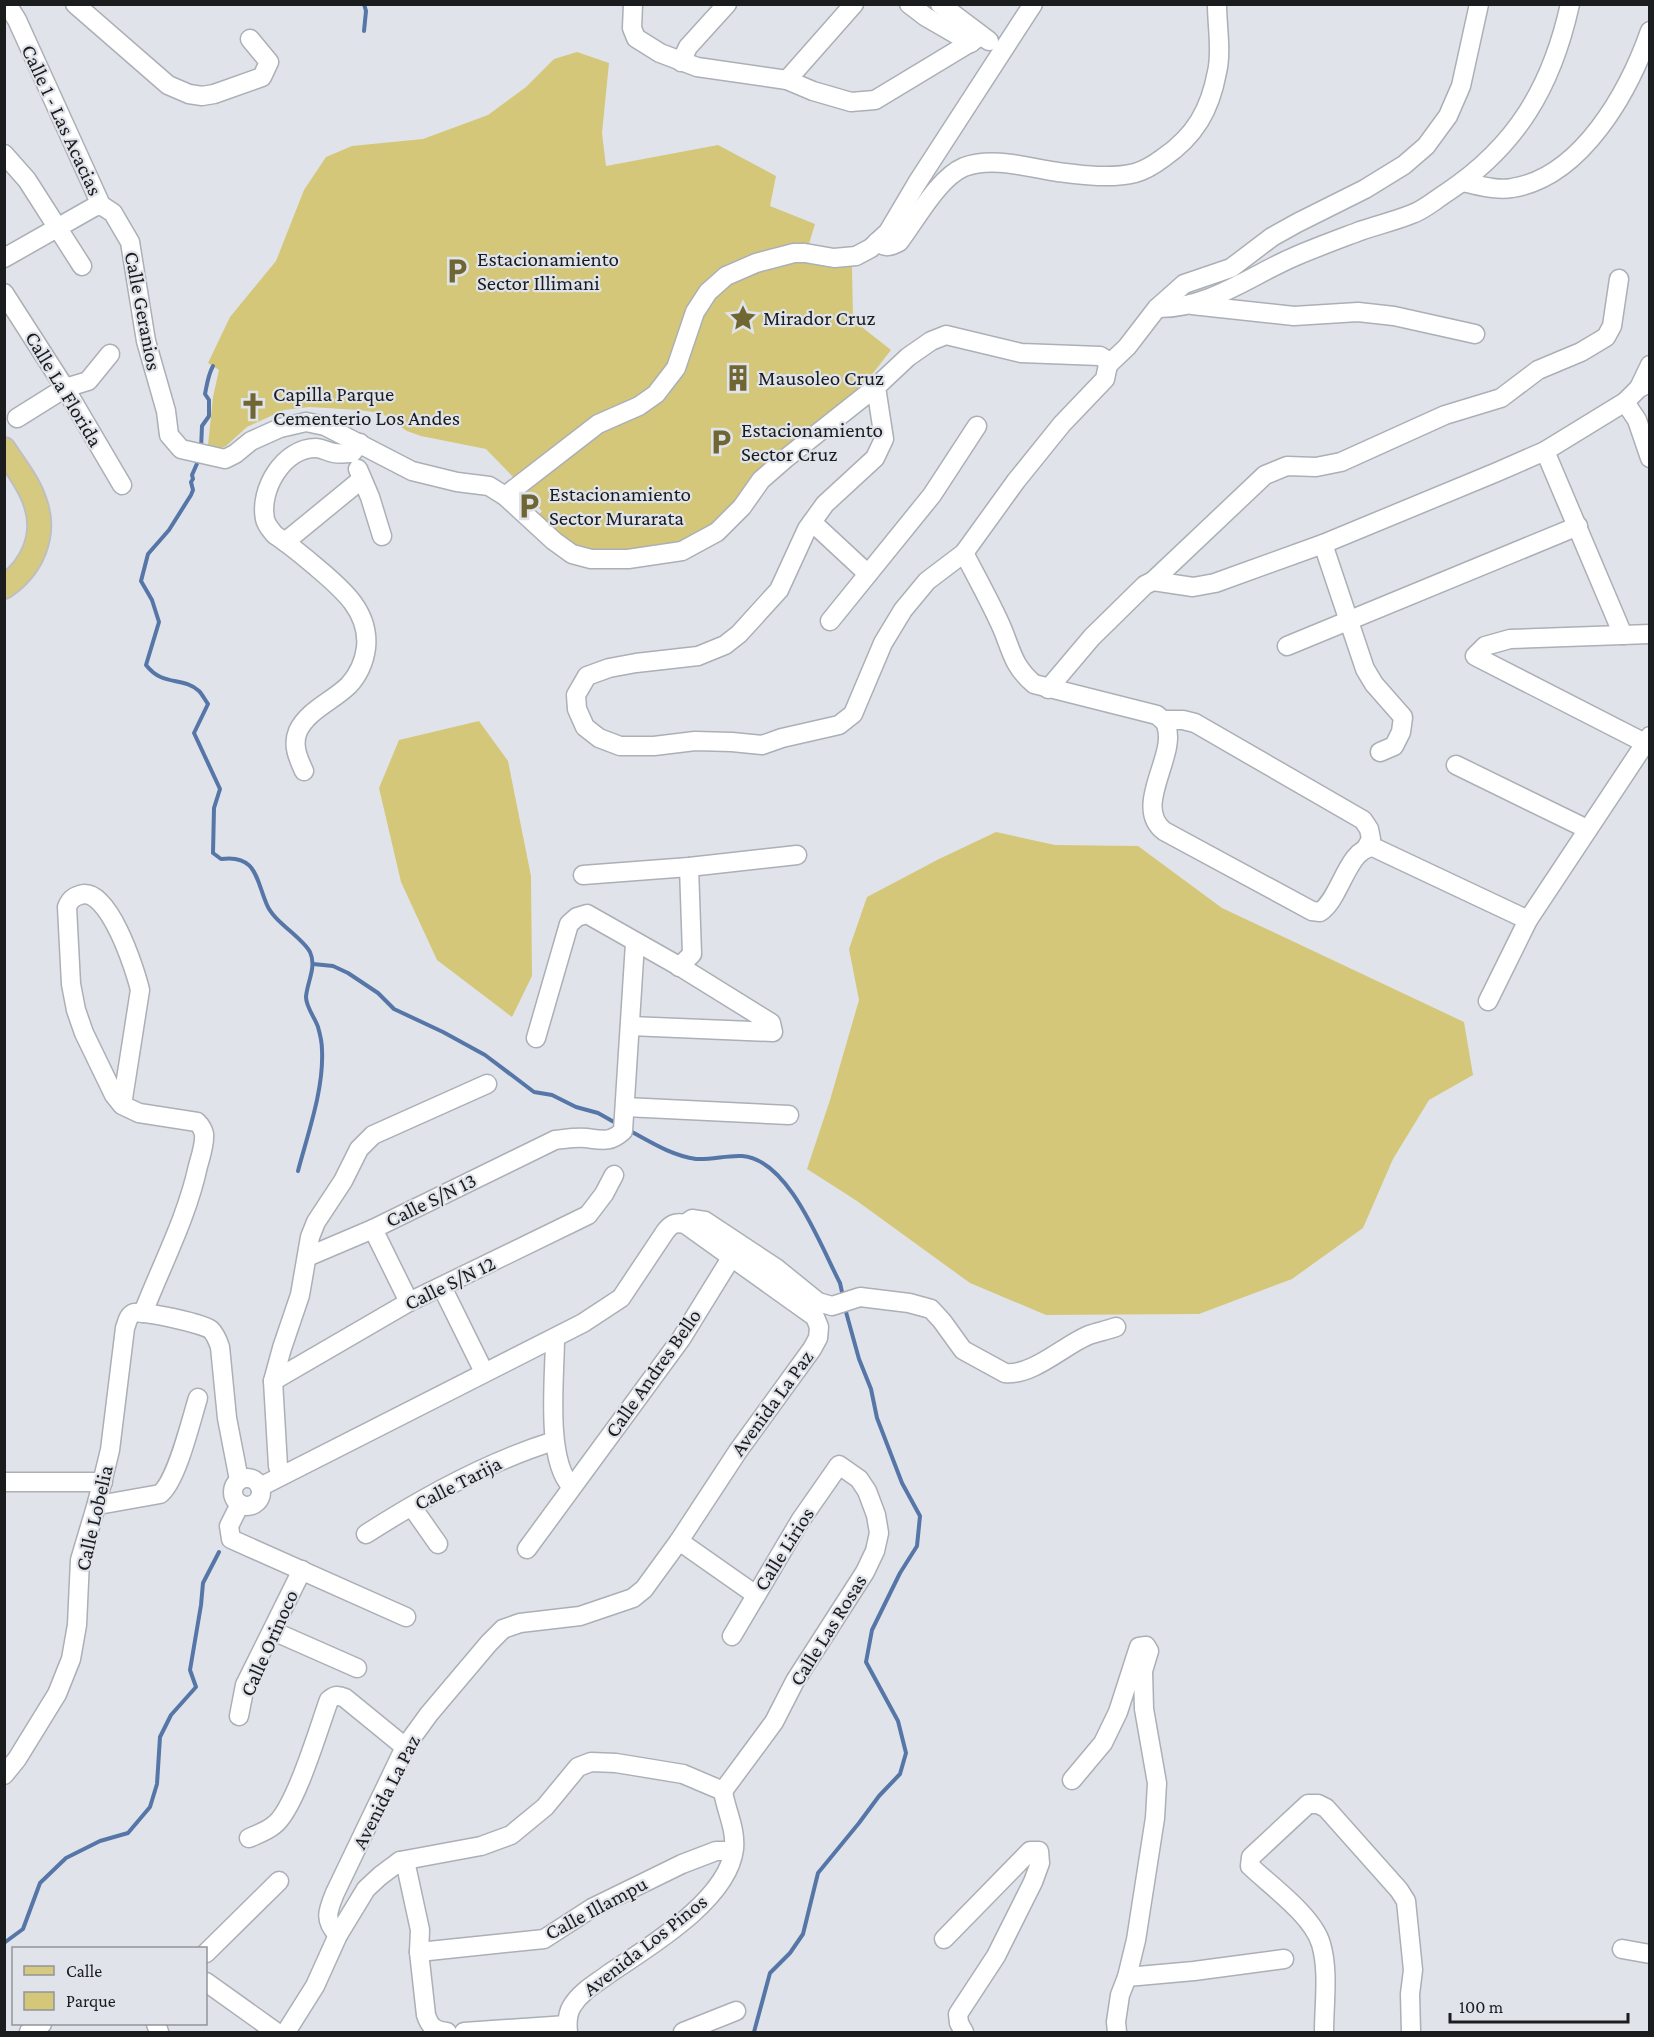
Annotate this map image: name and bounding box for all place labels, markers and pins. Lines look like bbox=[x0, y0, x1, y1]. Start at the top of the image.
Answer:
place label: Estacionamiento Sector Illimani bbox=[477, 247, 619, 295]
parking icon: Estacionamiento Sector Illimani bbox=[442, 256, 472, 286]
place icon: Mirador Cruz bbox=[728, 303, 758, 333]
place label: Mirador Cruz bbox=[763, 306, 876, 330]
building icon: Mausoleo Cruz bbox=[723, 363, 753, 393]
place label: Mausoleo Cruz bbox=[758, 366, 884, 390]
place label: Capilla Parque Cementerio Los Andes bbox=[273, 382, 460, 430]
church icon: Capilla Parque Cementerio Los Andes bbox=[238, 391, 268, 421]
place label: Estacionamiento Sector Cruz bbox=[741, 418, 883, 466]
parking icon: Estacionamiento Sector Cruz bbox=[706, 427, 736, 457]
place label: Estacionamiento Sector Murarata bbox=[549, 482, 691, 530]
parking icon: Estacionamiento Sector Murarata bbox=[514, 491, 544, 521]

